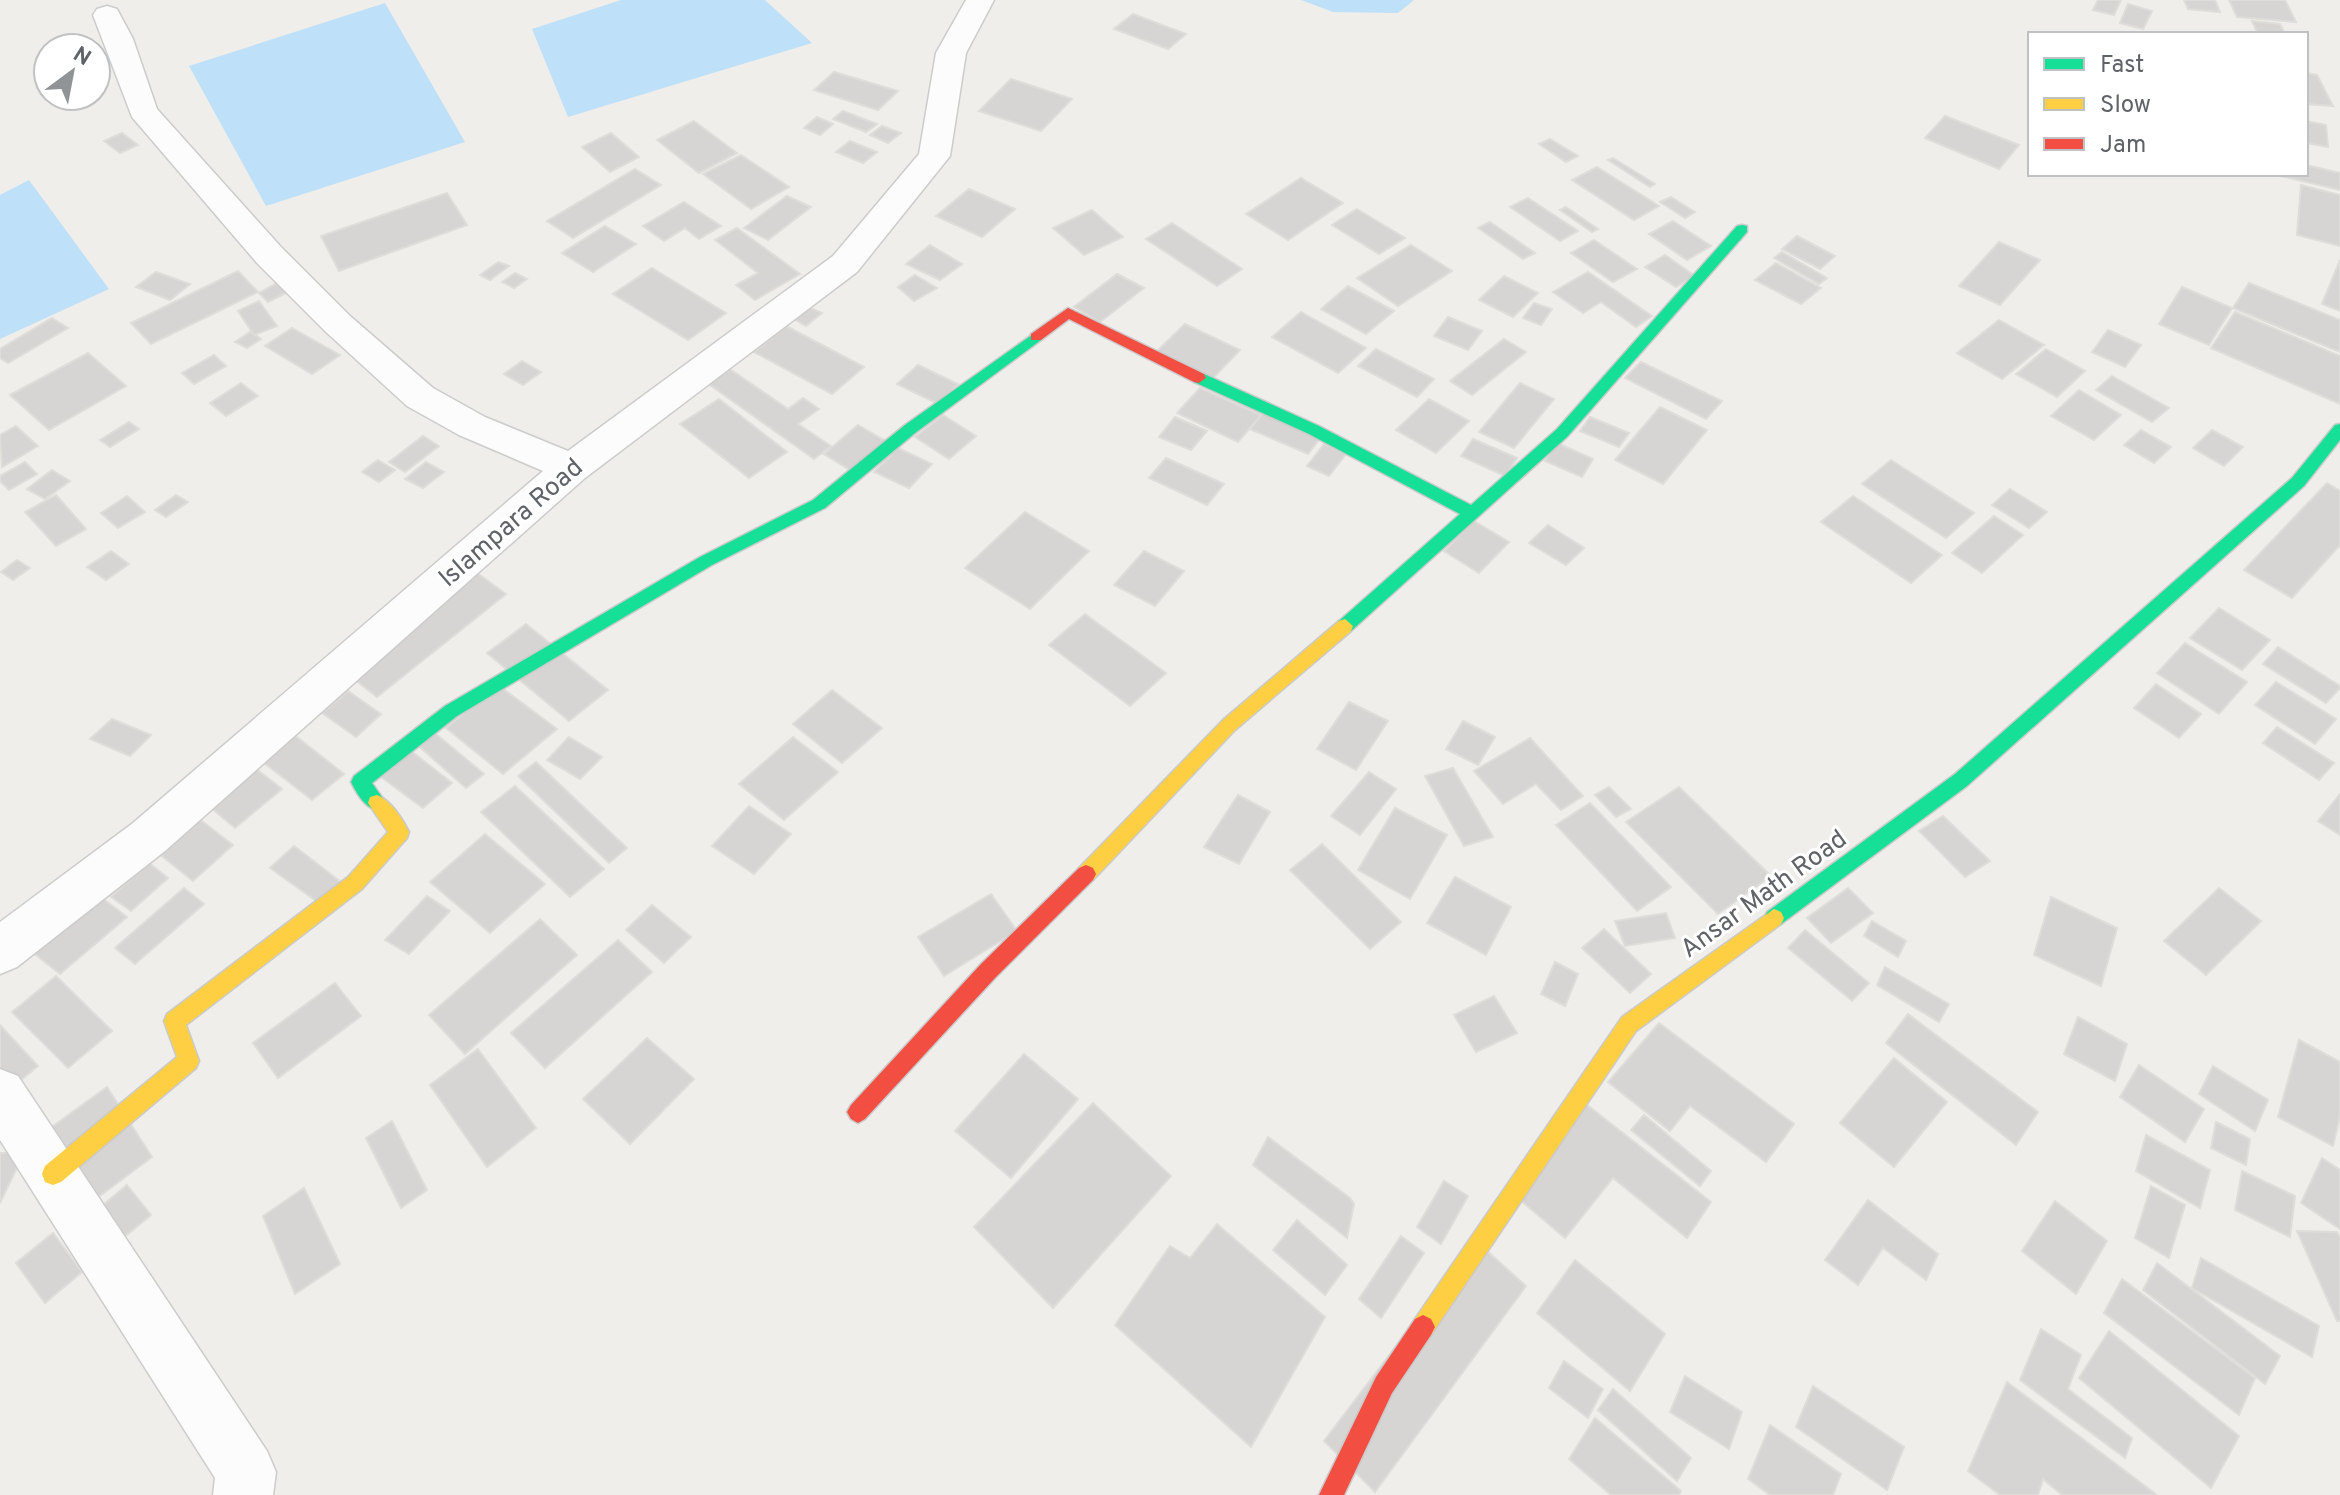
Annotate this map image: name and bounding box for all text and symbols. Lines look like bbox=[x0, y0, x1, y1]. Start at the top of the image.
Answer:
north arrow bbox=[32, 32, 112, 112]
legend bbox=[2028, 32, 2308, 176]
text: N bbox=[67, 42, 95, 73]
text: Fast bbox=[2100, 51, 2144, 81]
text: Slow bbox=[2100, 91, 2151, 121]
text: Jam bbox=[2100, 131, 2146, 161]
street label: Islampara Road bbox=[433, 452, 591, 596]
street label: Ansar Math Road bbox=[1675, 823, 1854, 967]

